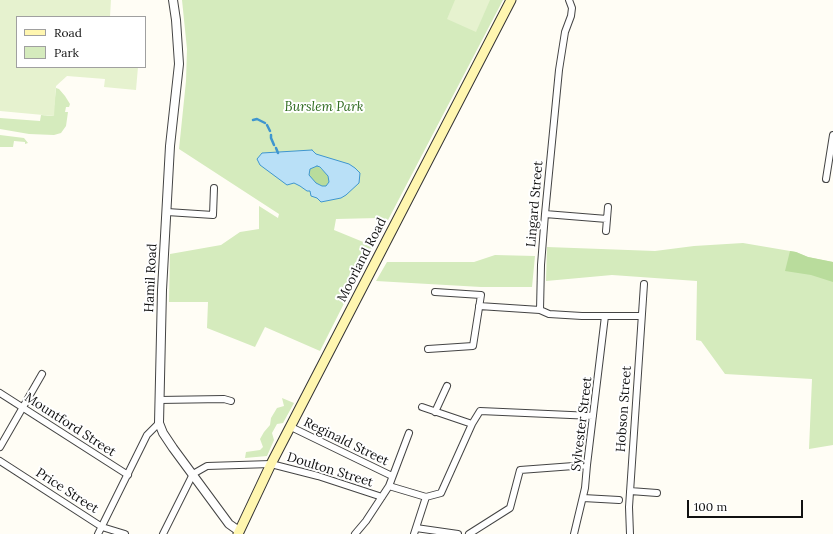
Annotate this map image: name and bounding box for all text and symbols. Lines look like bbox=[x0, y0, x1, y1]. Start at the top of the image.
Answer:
legend bbox=[16, 16, 146, 68]
text: Road bbox=[54, 25, 82, 40]
text: Park bbox=[54, 45, 79, 60]
park label: Burslem Park bbox=[284, 99, 364, 115]
street label: Lingard Street bbox=[523, 160, 547, 248]
street label: Moorland Road bbox=[334, 215, 390, 305]
street label: Hamil Road bbox=[141, 243, 161, 313]
street label: Hobson Street bbox=[613, 365, 635, 453]
street label: Sylvester Street bbox=[568, 376, 596, 472]
street label: Mountford Street bbox=[21, 390, 119, 460]
street label: Reginald Street bbox=[301, 415, 391, 469]
street label: Doulton Street bbox=[285, 449, 375, 491]
street label: Price Street bbox=[33, 465, 101, 517]
scale bar bbox=[689, 492, 805, 518]
text: 100 m bbox=[694, 499, 727, 514]

